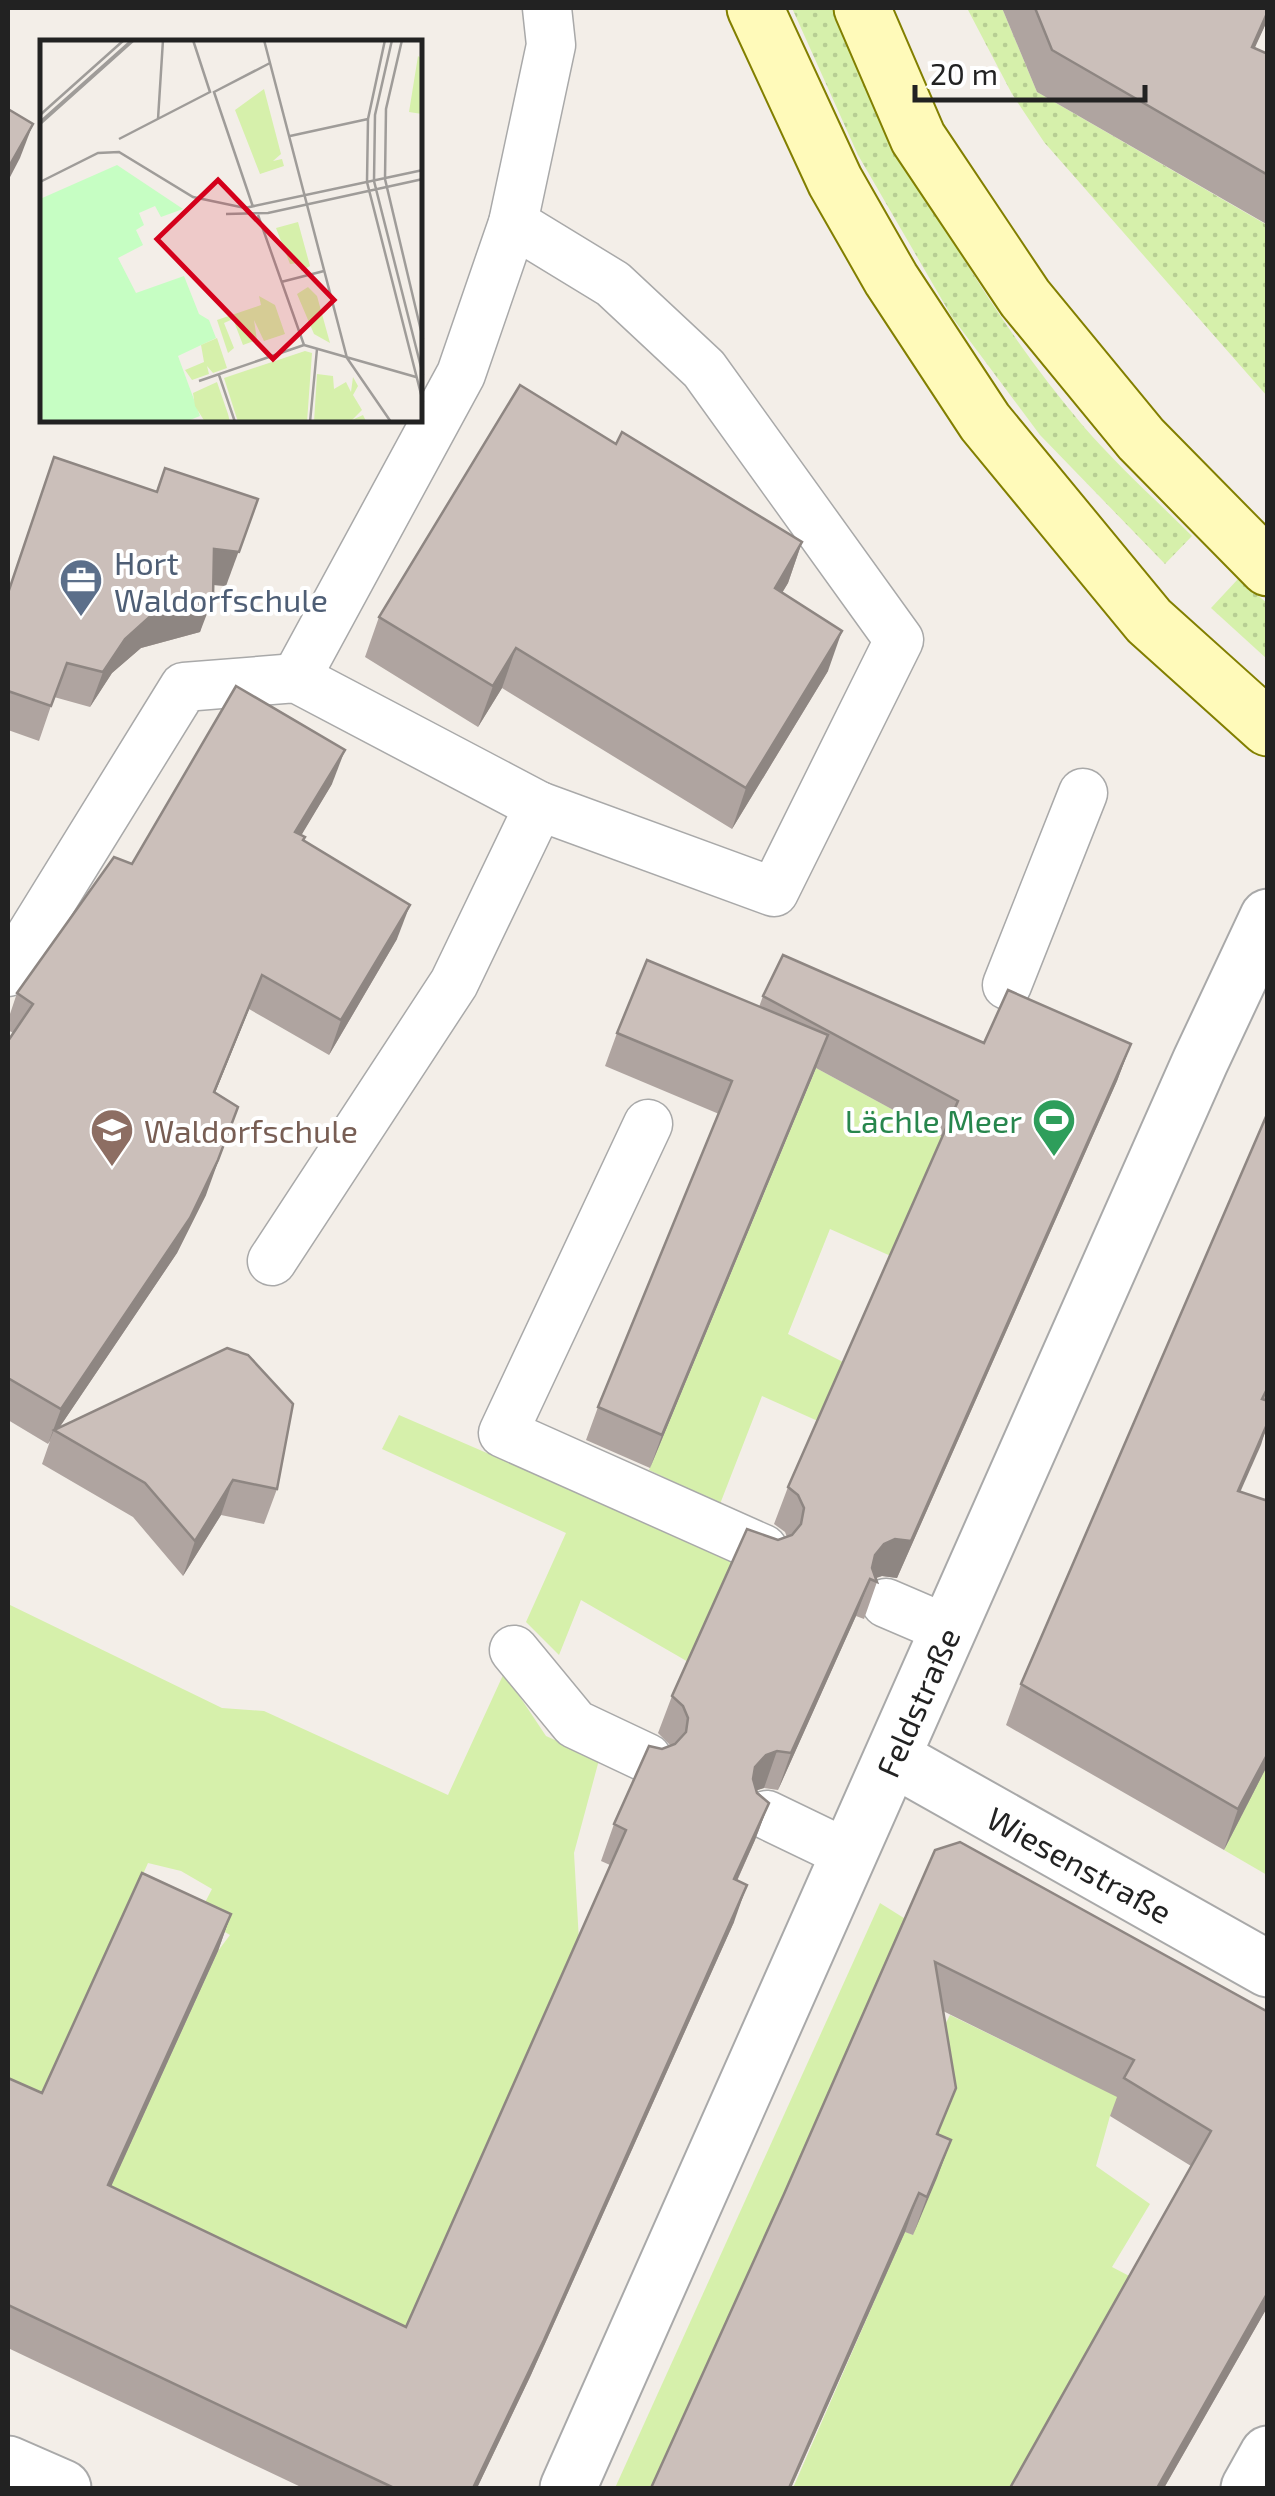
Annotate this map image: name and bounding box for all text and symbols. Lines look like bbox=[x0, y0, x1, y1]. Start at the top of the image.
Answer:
inset map bbox=[40, 40, 422, 422]
scale bar bbox=[915, 40, 1145, 102]
text: 20 m bbox=[930, 55, 998, 91]
place label: Hort Waldorfschule bbox=[114, 543, 328, 618]
office icon: Hort Waldorfschule bbox=[58, 557, 104, 618]
sports icon: Lächle Meer bbox=[1031, 1097, 1077, 1158]
place label: Lächle Meer bbox=[845, 1101, 1022, 1139]
school or university icon: Waldorfschule bbox=[89, 1107, 135, 1168]
place label: Waldorfschule bbox=[144, 1111, 358, 1149]
street label: Feldstraße bbox=[867, 1621, 967, 1783]
street label: Wiesenstraße bbox=[981, 1798, 1179, 1930]

